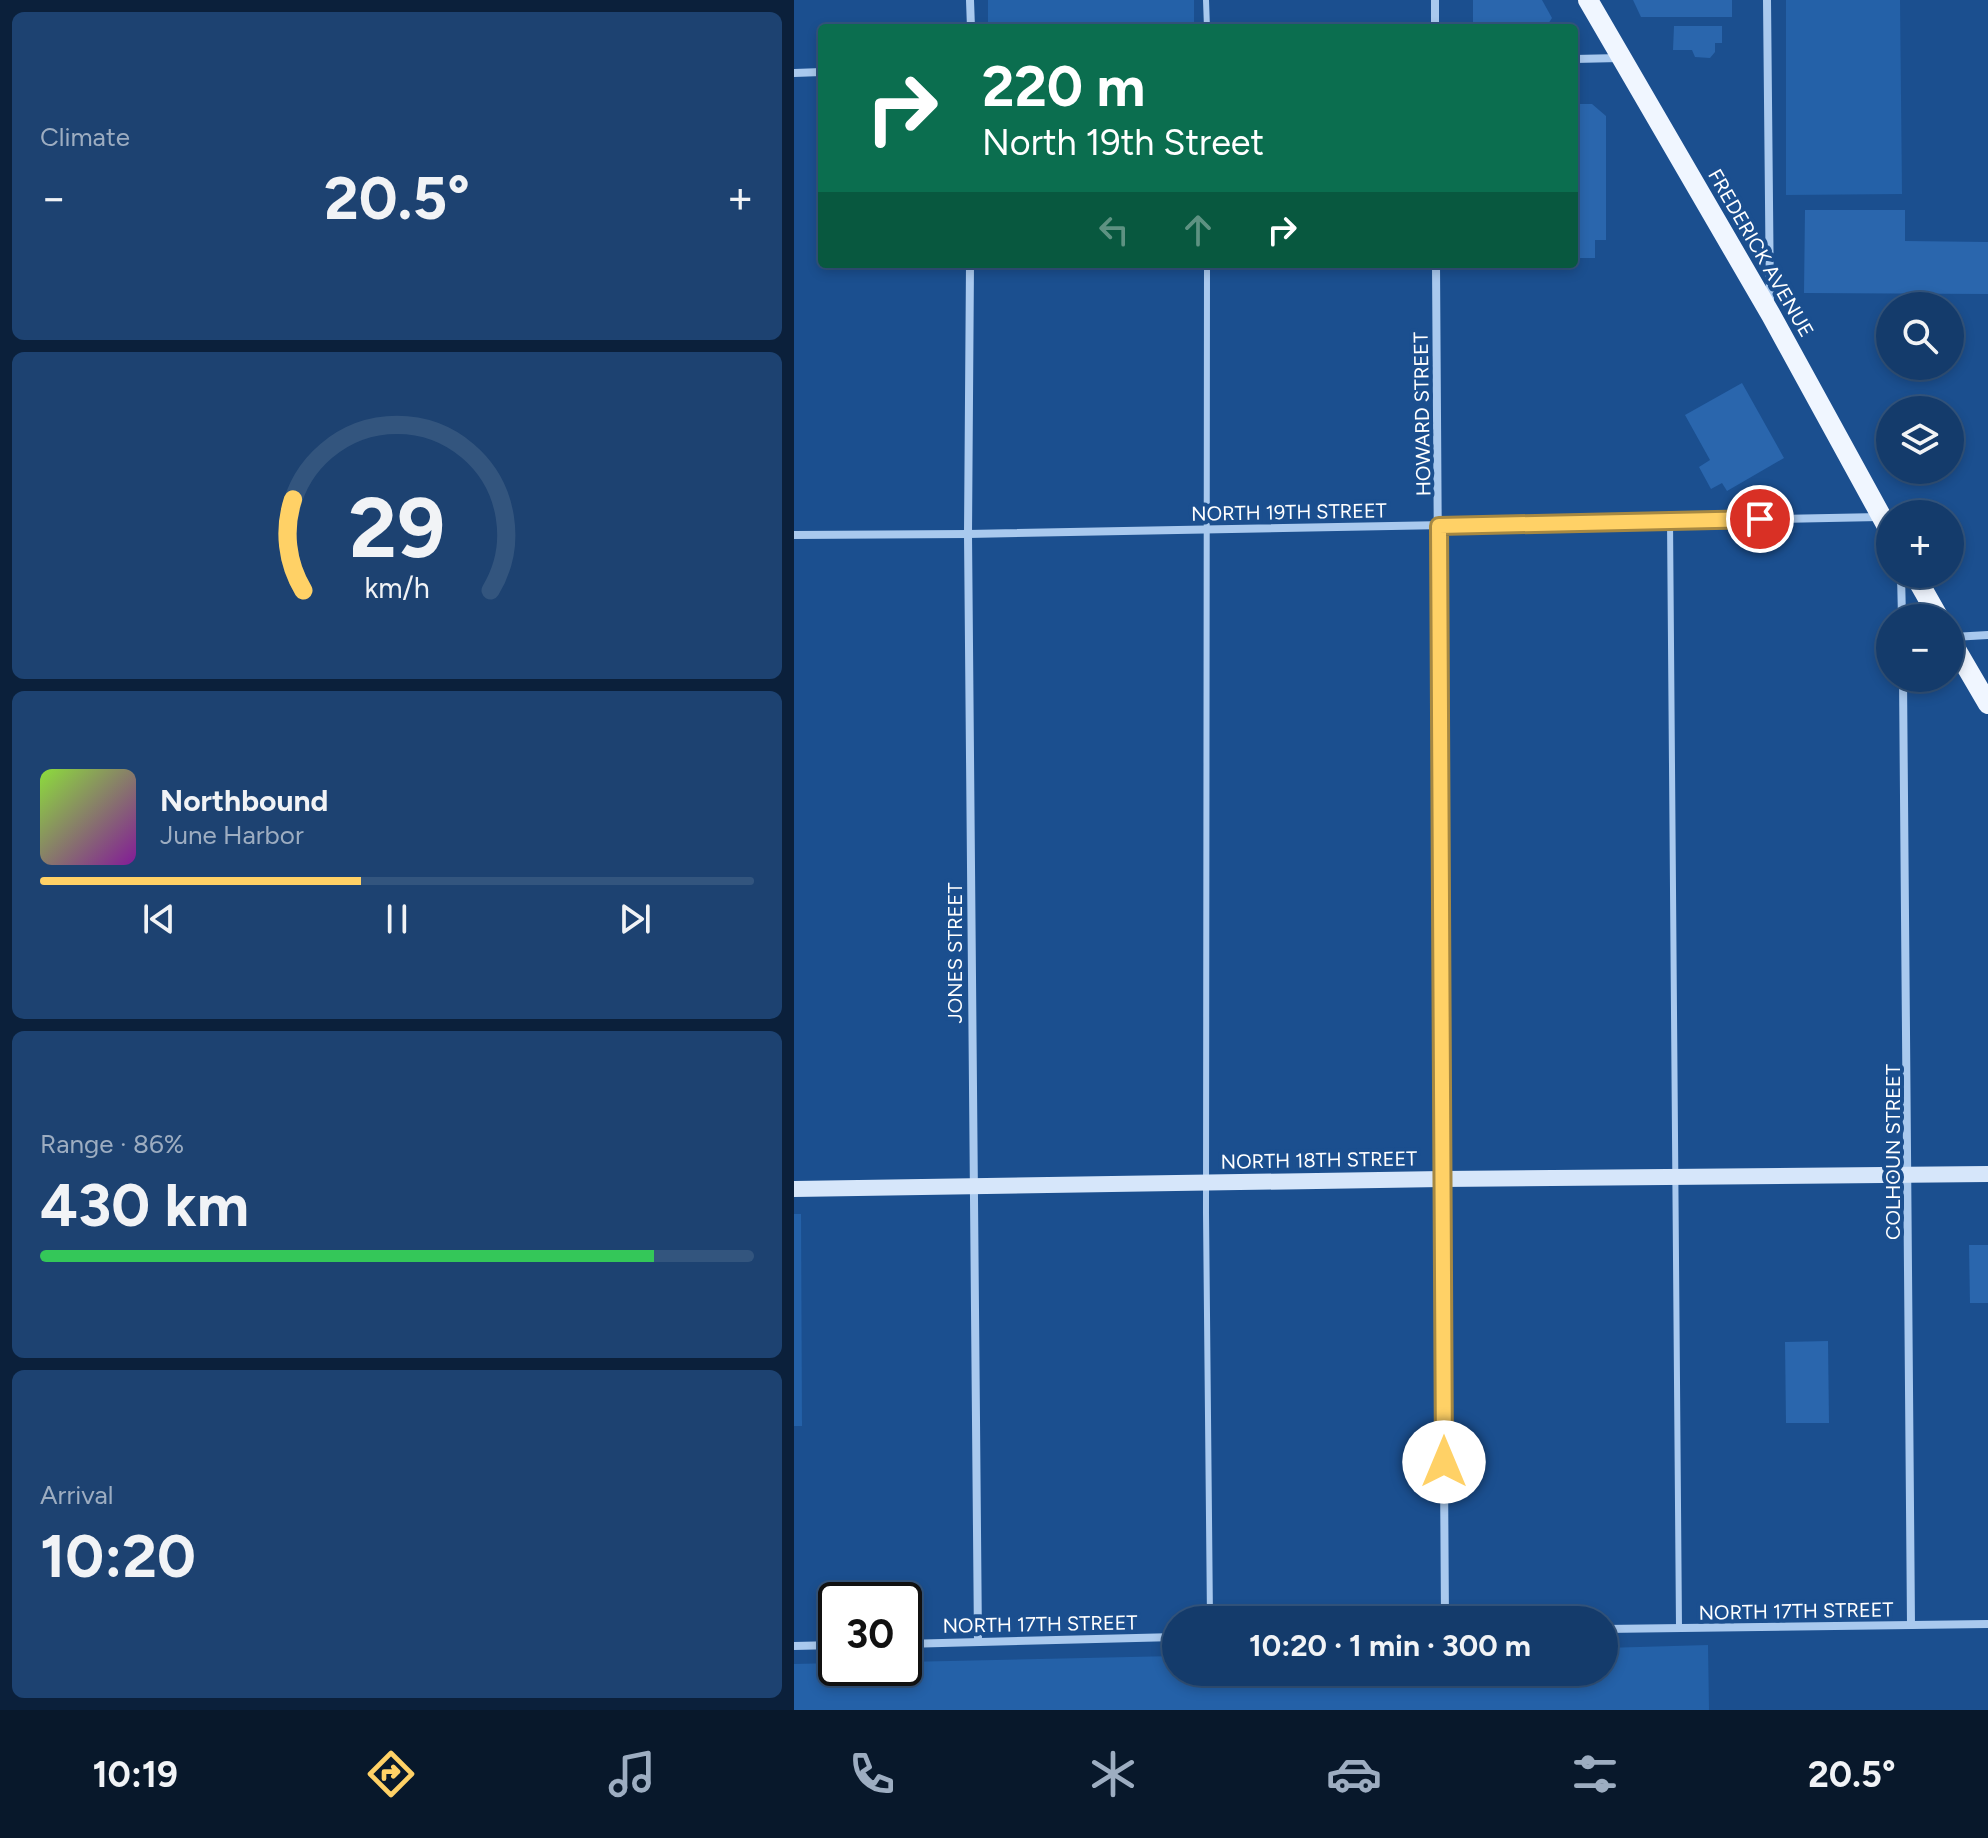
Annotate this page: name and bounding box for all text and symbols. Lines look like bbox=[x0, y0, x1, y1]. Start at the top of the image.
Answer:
text: 220 m bbox=[982, 53, 1145, 120]
icon: right bbox=[850, 56, 954, 160]
text: Climate bbox=[40, 121, 130, 153]
text: North 19th Street bbox=[982, 121, 1264, 164]
text: 20.5° bbox=[324, 162, 470, 234]
street label: FREDERICK AVENUE bbox=[1703, 165, 1819, 341]
text: − bbox=[40, 171, 67, 224]
text: + bbox=[727, 171, 754, 224]
icon: left bbox=[1092, 208, 1136, 252]
icon: ahead bbox=[1176, 208, 1220, 252]
icon: right bbox=[1260, 208, 1304, 252]
map controls bbox=[1876, 292, 1964, 692]
button: search bbox=[1876, 292, 1964, 380]
street label: HOWARD STREET bbox=[1409, 332, 1435, 496]
button: layers bbox=[1876, 396, 1964, 484]
text: 29 bbox=[349, 478, 445, 578]
pin bbox=[1726, 485, 1794, 553]
icon: arrive bbox=[1738, 497, 1782, 541]
street label: NORTH 19TH STREET bbox=[1191, 498, 1387, 526]
button: + bbox=[1876, 500, 1964, 588]
text: km/h bbox=[364, 572, 430, 606]
button: − bbox=[1876, 604, 1964, 692]
text: Northbound bbox=[160, 782, 328, 819]
text: June Harbor bbox=[160, 819, 304, 851]
street label: JONES STREET bbox=[943, 883, 967, 1023]
icon: previous bbox=[137, 897, 181, 941]
icon: pause bbox=[375, 897, 419, 941]
icon: next bbox=[613, 897, 657, 941]
street label: COLHOUN STREET bbox=[1881, 1064, 1905, 1240]
text: Range · 86% bbox=[40, 1128, 184, 1160]
street label: NORTH 18TH STREET bbox=[1221, 1146, 1417, 1174]
text: 430 km bbox=[40, 1169, 249, 1241]
position arrow bbox=[1402, 1420, 1486, 1504]
text: Arrival bbox=[40, 1479, 113, 1511]
text: 10:20 bbox=[40, 1520, 196, 1592]
speed limit sign: 30 bbox=[818, 1582, 922, 1686]
street label: NORTH 17TH STREET bbox=[1698, 1597, 1894, 1625]
street label: NORTH 17TH STREET bbox=[942, 1610, 1138, 1638]
text: 10:20 · 1 min · 300 m bbox=[1249, 1627, 1531, 1664]
icon: directions bbox=[363, 1746, 419, 1802]
icon: music bbox=[604, 1746, 660, 1802]
icon: phone bbox=[844, 1746, 900, 1802]
icon: climate bbox=[1085, 1746, 1141, 1802]
icon: car bbox=[1326, 1746, 1382, 1802]
icon: filters bbox=[1567, 1746, 1623, 1802]
text: 10:19 bbox=[92, 1753, 178, 1796]
text: 20.5° bbox=[1808, 1753, 1896, 1796]

